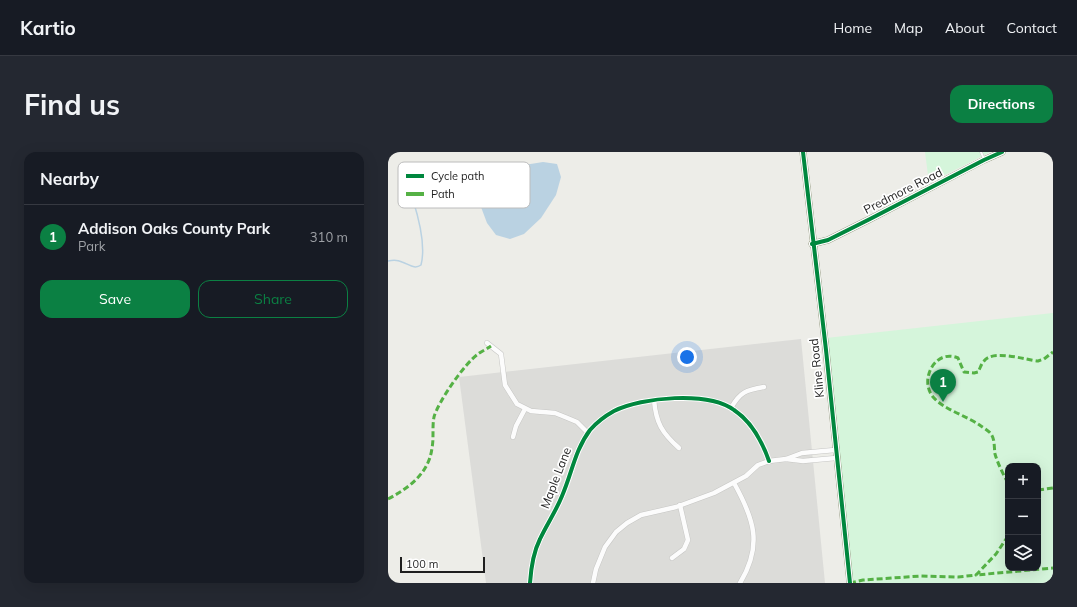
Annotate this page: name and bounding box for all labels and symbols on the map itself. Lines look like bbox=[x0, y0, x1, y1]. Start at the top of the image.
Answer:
legend bbox=[398, 162, 530, 208]
street label: Predmore Road bbox=[861, 164, 945, 217]
text: Cycle path bbox=[431, 169, 484, 183]
text: Path bbox=[431, 187, 455, 201]
street label: Kline Road bbox=[806, 338, 827, 398]
your location bbox=[677, 347, 697, 367]
pin: 1 bbox=[930, 369, 956, 402]
street label: Maple Lane bbox=[537, 445, 574, 511]
scale bar bbox=[400, 555, 485, 574]

